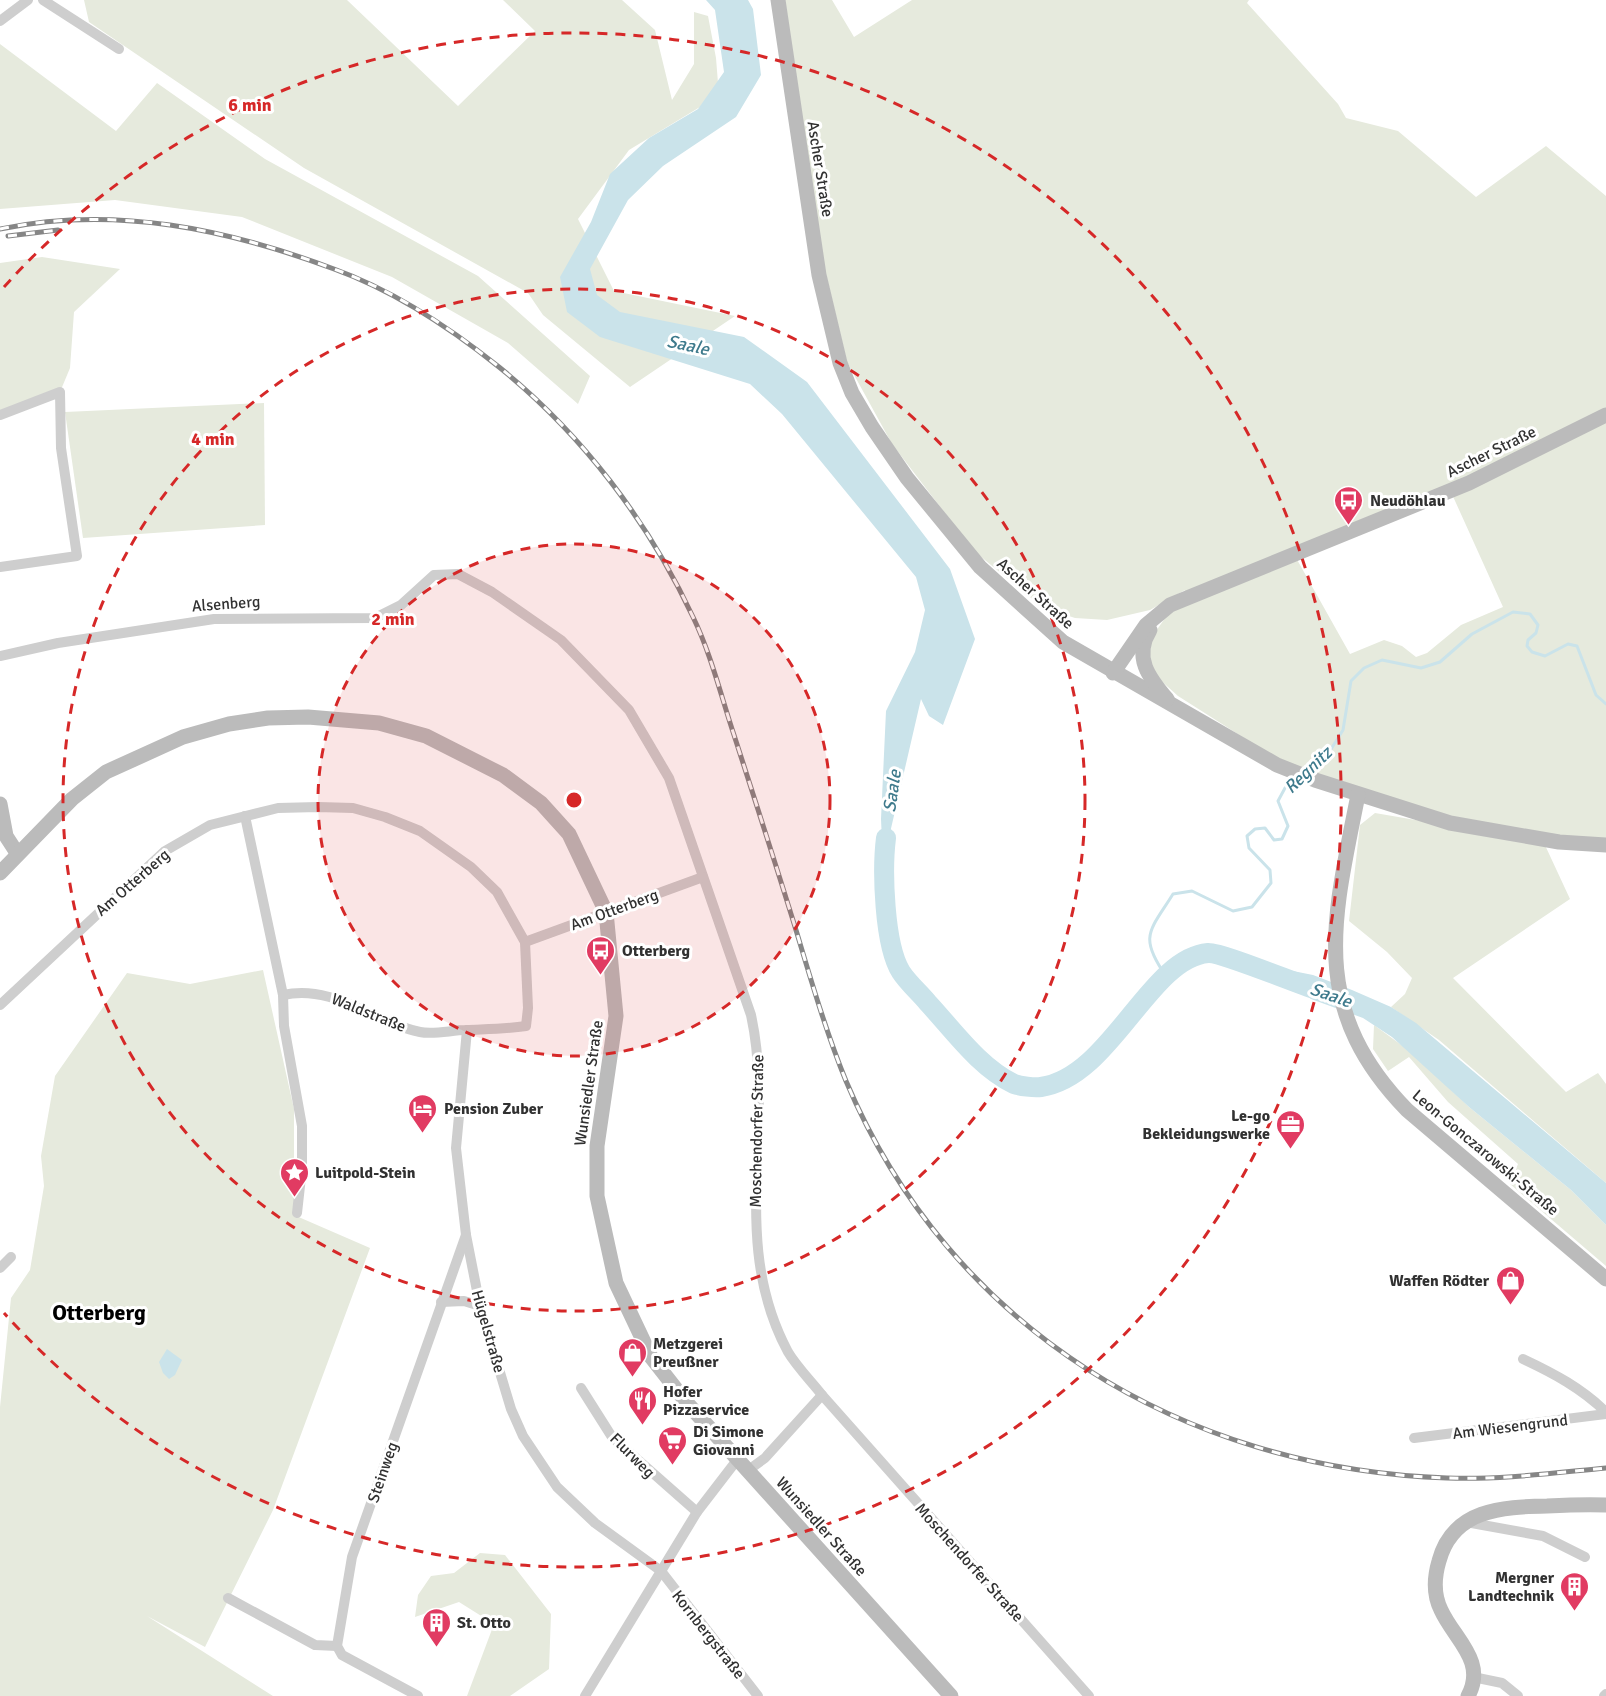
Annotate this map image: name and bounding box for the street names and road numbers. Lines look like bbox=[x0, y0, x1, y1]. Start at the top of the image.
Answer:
street label: Ascher Straße bbox=[803, 120, 837, 219]
street label: Ascher Straße bbox=[1444, 422, 1539, 482]
street label: Ascher Straße bbox=[993, 554, 1078, 634]
street label: Alsenberg bbox=[191, 592, 261, 616]
street label: Am Otterberg bbox=[91, 845, 174, 921]
street label: Am Otterberg bbox=[568, 885, 661, 935]
street label: Waldstraße bbox=[328, 989, 409, 1037]
street label: Wunsiedler Straße bbox=[570, 1019, 608, 1147]
street label: Moschendorfer Straße bbox=[746, 1054, 768, 1208]
street label: Leon-Gonczarowski-Straße bbox=[1408, 1086, 1563, 1220]
street label: Hügelstraße bbox=[467, 1288, 509, 1375]
street label: Am Wiesengrund bbox=[1451, 1410, 1569, 1444]
street label: Flurweg bbox=[606, 1429, 659, 1482]
street label: Steinweg bbox=[363, 1439, 403, 1505]
street label: Wunsiedler Straße bbox=[771, 1473, 871, 1580]
street label: Moschendorfer Straße bbox=[910, 1499, 1028, 1626]
street label: Kornbergstraße bbox=[667, 1586, 749, 1683]

